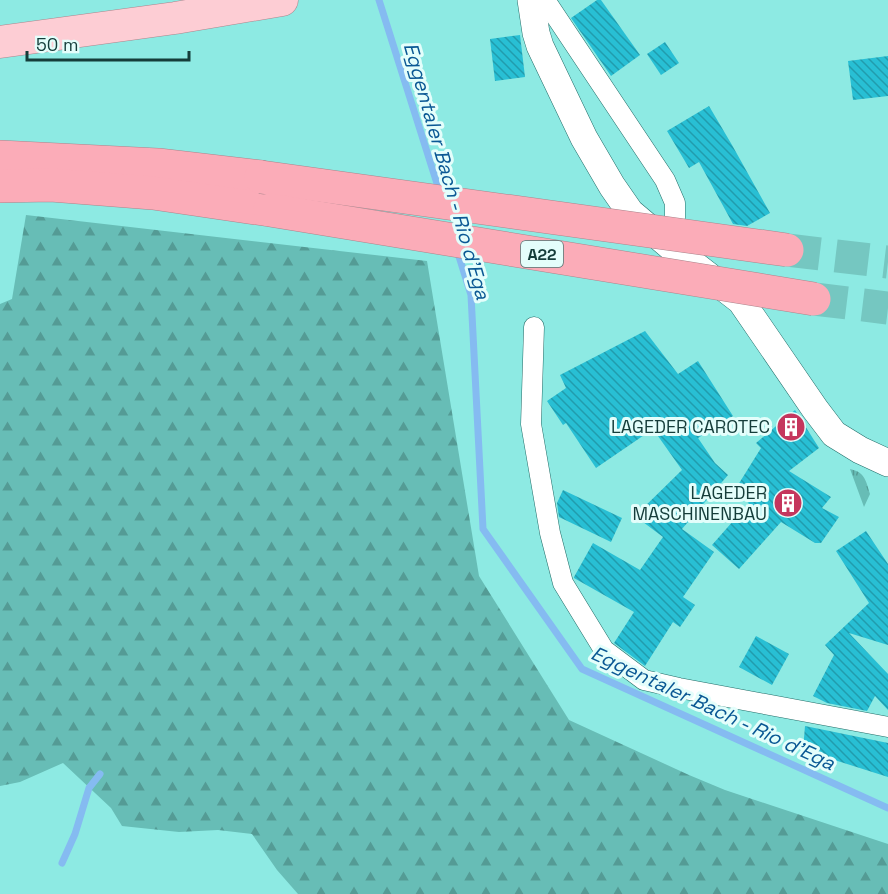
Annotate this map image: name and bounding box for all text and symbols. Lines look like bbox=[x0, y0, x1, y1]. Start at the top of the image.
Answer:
scale bar bbox=[27, 24, 189, 62]
text: 50 m bbox=[36, 33, 78, 56]
water label: Eggentaler Bach - Rio d'Ega bbox=[398, 39, 496, 303]
road number: A22 bbox=[521, 241, 563, 267]
building icon: LAGEDER CAROTEC bbox=[775, 411, 807, 443]
place label: LAGEDER CAROTEC bbox=[611, 415, 770, 438]
place label: LAGEDER MASCHINENBAU bbox=[632, 481, 767, 525]
building icon: LAGEDER MASCHINENBAU bbox=[772, 487, 804, 519]
water label: Eggentaler Bach - Rio d'Ega bbox=[587, 640, 840, 776]

